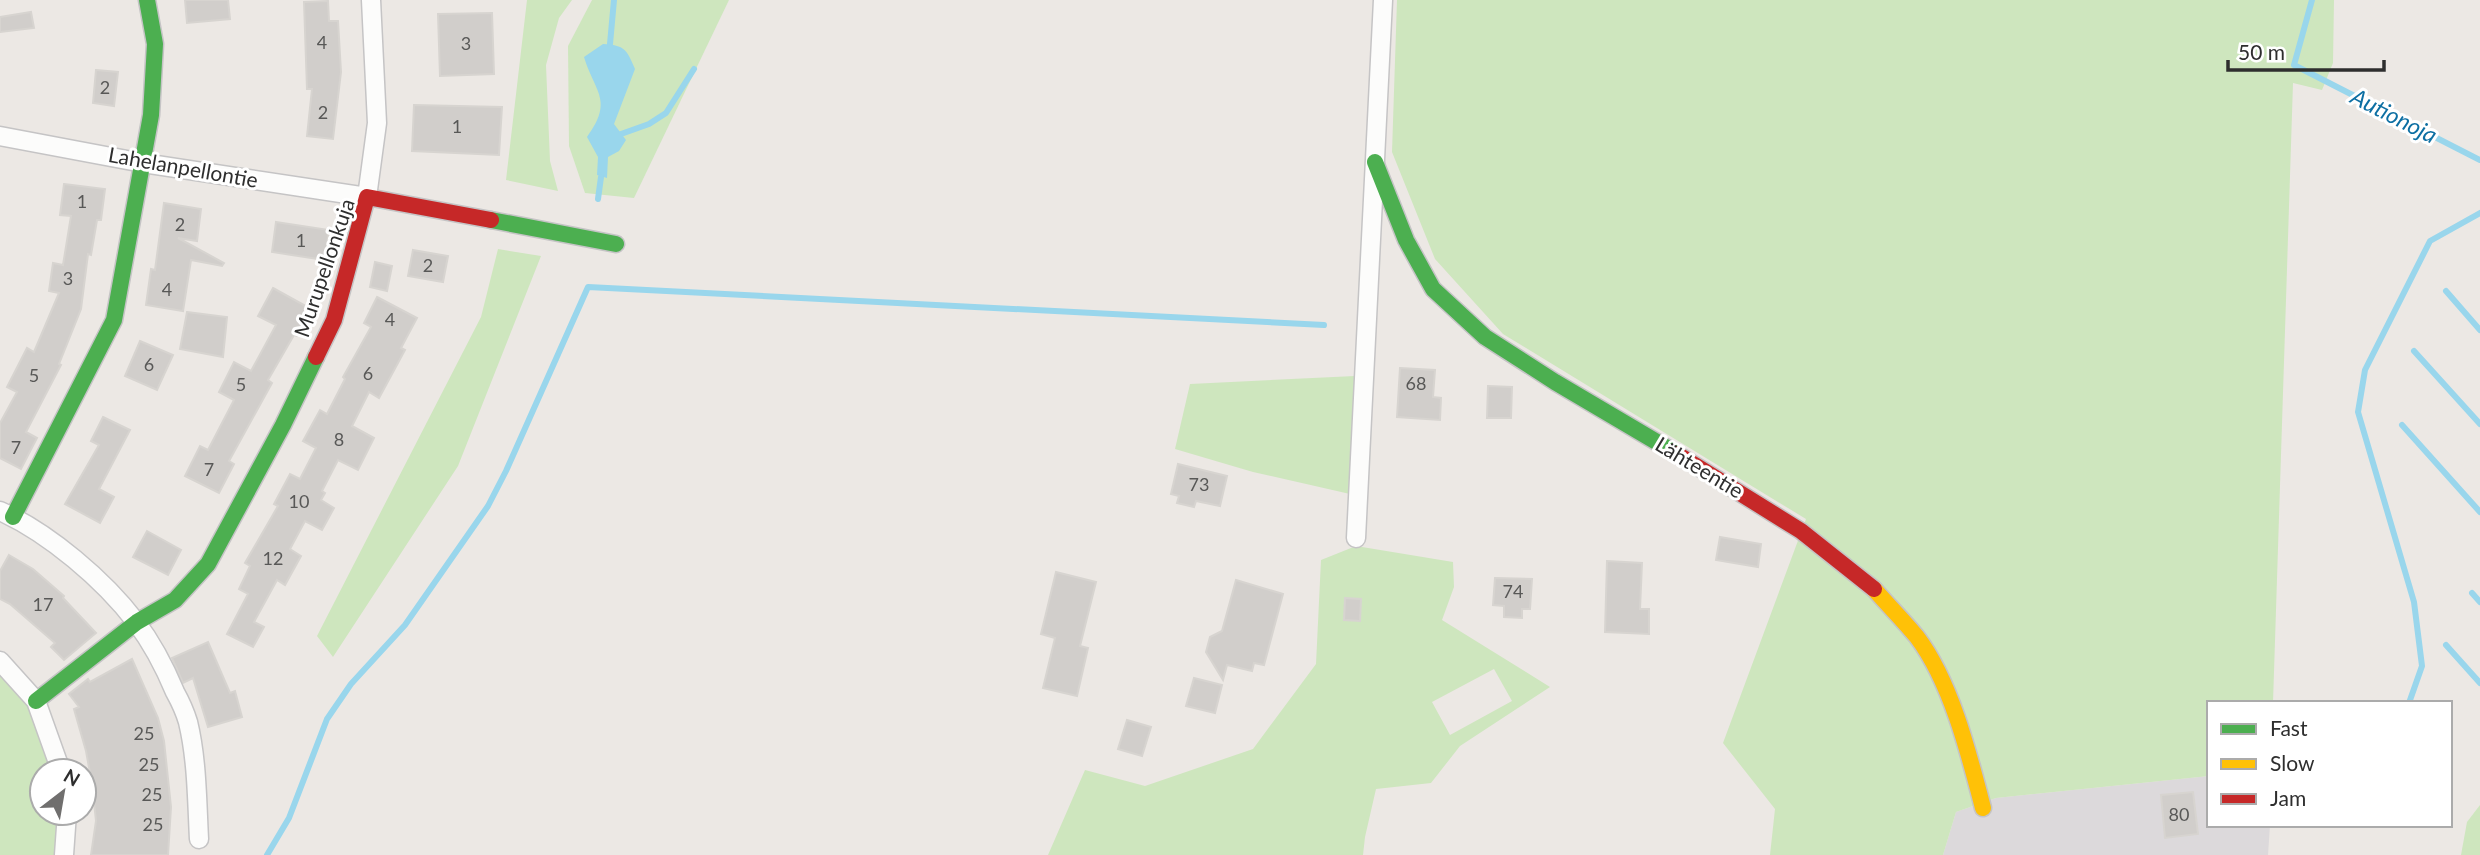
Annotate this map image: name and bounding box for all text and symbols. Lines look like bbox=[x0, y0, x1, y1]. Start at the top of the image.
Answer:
scale bar bbox=[2228, 28, 2384, 72]
house number: 4 bbox=[317, 31, 327, 53]
house number: 3 bbox=[461, 32, 471, 54]
text: 50 m bbox=[2238, 39, 2285, 64]
house number: 2 bbox=[100, 76, 110, 98]
water label: Autionoja bbox=[2346, 81, 2442, 149]
house number: 2 bbox=[318, 101, 328, 123]
house number: 1 bbox=[452, 115, 462, 137]
street label: Lahelanpellontie bbox=[107, 141, 260, 192]
house number: 1 bbox=[77, 190, 87, 212]
street label: Murupellonkuja bbox=[288, 195, 359, 340]
house number: 2 bbox=[175, 213, 185, 235]
house number: 1 bbox=[296, 229, 306, 251]
house number: 2 bbox=[423, 254, 433, 276]
house number: 3 bbox=[63, 267, 73, 289]
house number: 4 bbox=[162, 278, 172, 300]
house number: 4 bbox=[385, 308, 395, 330]
house number: 6 bbox=[144, 353, 154, 375]
house number: 6 bbox=[363, 362, 373, 384]
house number: 5 bbox=[29, 364, 39, 386]
house number: 68 bbox=[1406, 372, 1426, 394]
house number: 5 bbox=[236, 373, 246, 395]
house number: 8 bbox=[334, 428, 344, 450]
street label: Lähteentie bbox=[1651, 431, 1748, 503]
house number: 7 bbox=[11, 436, 21, 458]
house number: 7 bbox=[204, 458, 214, 480]
house number: 73 bbox=[1189, 473, 1209, 495]
house number: 10 bbox=[289, 490, 309, 512]
house number: 12 bbox=[263, 547, 283, 569]
house number: 74 bbox=[1503, 580, 1523, 602]
house number: 17 bbox=[33, 593, 53, 615]
legend bbox=[2207, 701, 2452, 827]
text: Fast bbox=[2270, 715, 2308, 740]
house number: 25 bbox=[134, 722, 154, 744]
text: Slow bbox=[2270, 750, 2315, 775]
house number: 25 bbox=[139, 753, 159, 775]
north arrow bbox=[28, 757, 98, 827]
text: N bbox=[60, 763, 84, 791]
house number: 25 bbox=[142, 783, 162, 805]
text: Jam bbox=[2270, 785, 2306, 810]
house number: 80 bbox=[2169, 803, 2189, 825]
house number: 25 bbox=[143, 813, 163, 835]

